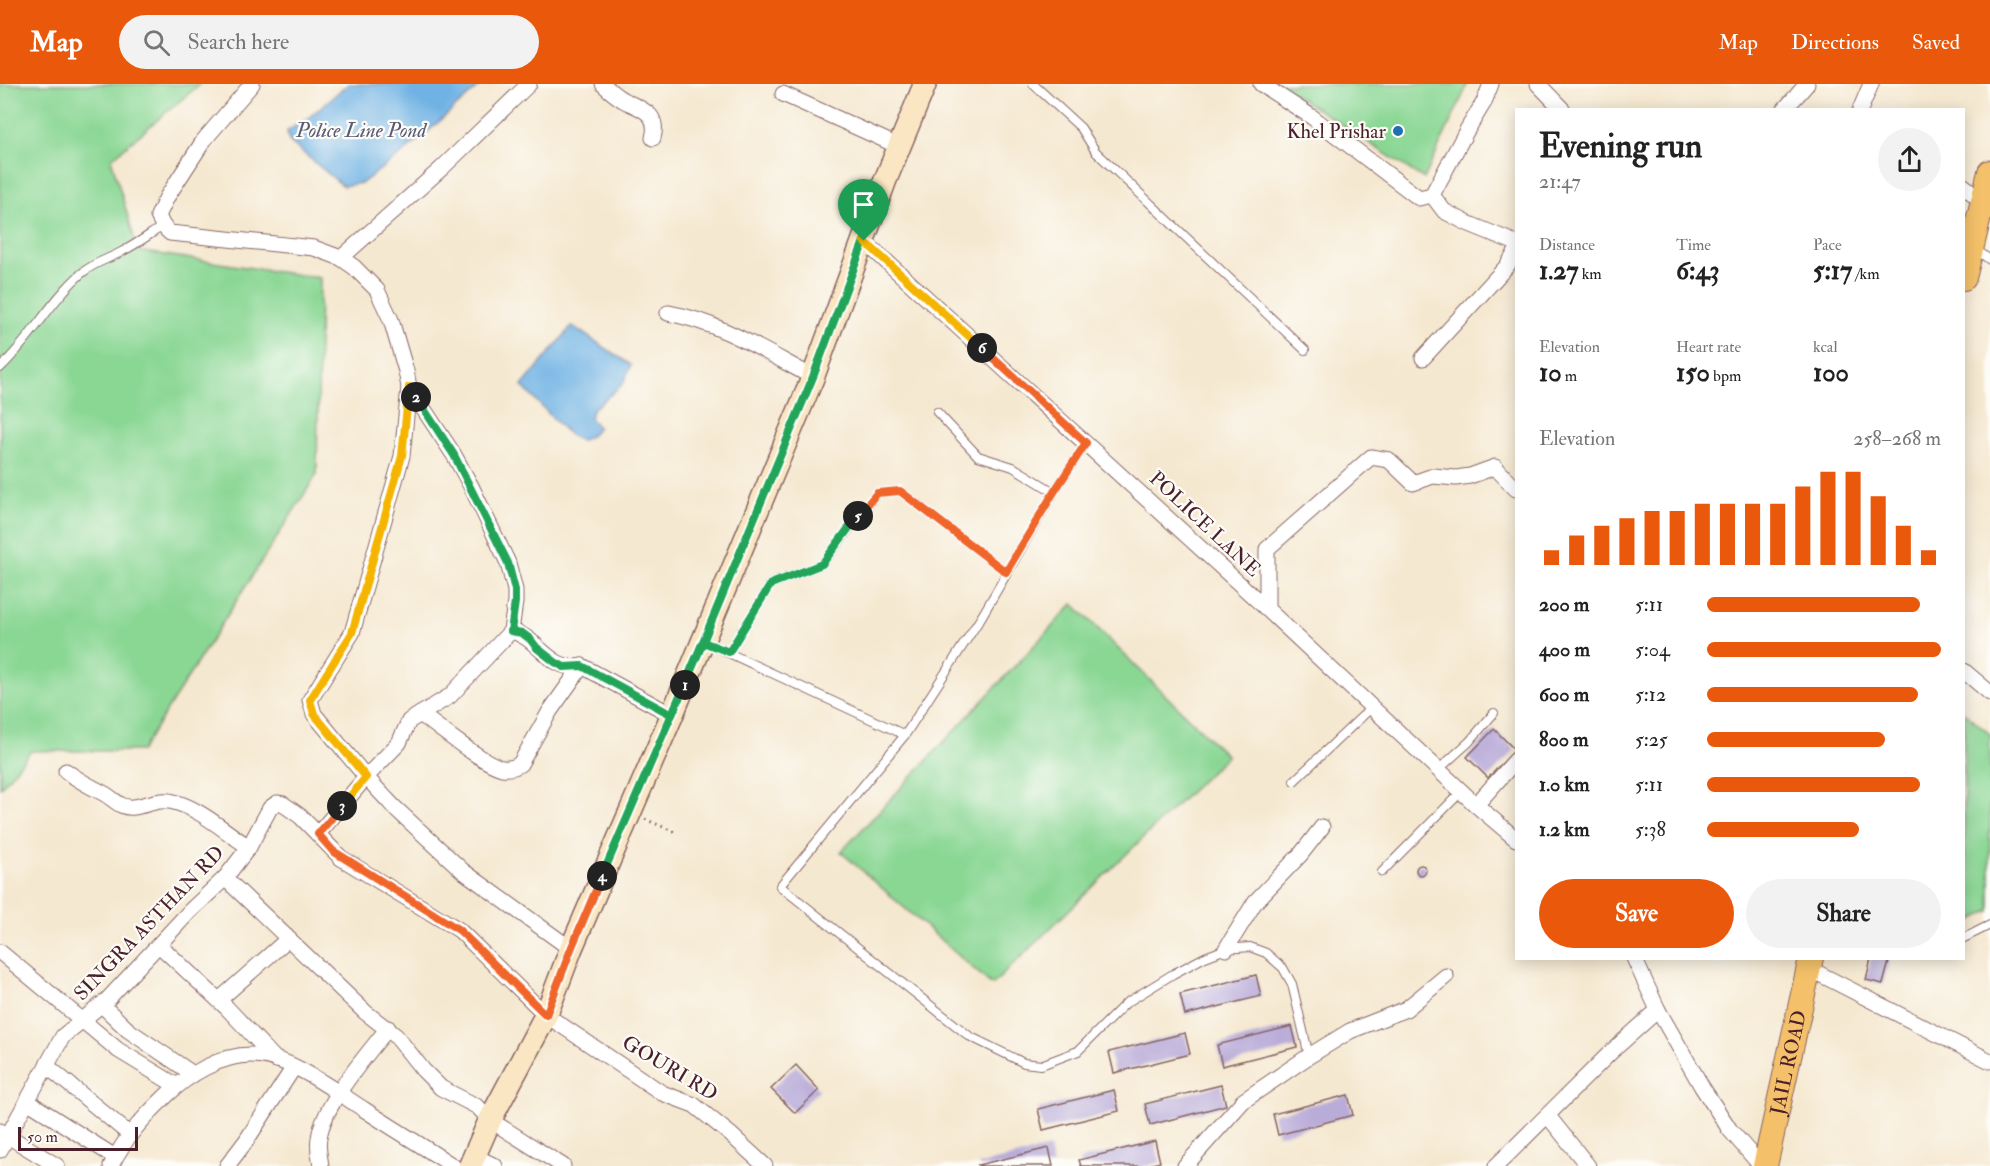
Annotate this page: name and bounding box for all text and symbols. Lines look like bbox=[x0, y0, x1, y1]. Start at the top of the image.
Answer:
search box bbox=[119, 15, 539, 69]
text: Map bbox=[30, 25, 83, 60]
icon: search bbox=[140, 26, 173, 59]
text: Search here bbox=[188, 28, 289, 56]
text: Map bbox=[1718, 29, 1758, 56]
text: Directions bbox=[1791, 29, 1879, 56]
text: Saved bbox=[1912, 29, 1960, 56]
water label: Police Line Pond bbox=[295, 117, 427, 144]
place label: Khel Prishar bbox=[1287, 119, 1387, 144]
marker: Khel Prishar bbox=[1391, 124, 1405, 138]
text: Evening run bbox=[1539, 126, 1702, 167]
button: share bbox=[1878, 128, 1941, 191]
text: 21:47 bbox=[1539, 169, 1581, 194]
pin bbox=[838, 179, 889, 241]
icon: arrive bbox=[847, 188, 880, 221]
text: Distance bbox=[1539, 235, 1595, 255]
text: Time bbox=[1676, 235, 1711, 255]
text: Pace bbox=[1813, 235, 1842, 255]
text: 1.27 bbox=[1539, 255, 1578, 287]
text: 6:43 bbox=[1676, 255, 1720, 287]
text: 5:17 bbox=[1813, 255, 1852, 287]
text: km bbox=[1578, 264, 1602, 284]
text: /km bbox=[1852, 264, 1880, 284]
pin: 6 bbox=[967, 333, 997, 363]
text: Elevation bbox=[1539, 337, 1600, 357]
text: Heart rate bbox=[1676, 337, 1741, 357]
text: kcal bbox=[1813, 337, 1838, 357]
text: 6 bbox=[978, 338, 986, 358]
text: 10 bbox=[1539, 357, 1561, 389]
text: 150 bbox=[1676, 357, 1710, 389]
text: 100 bbox=[1813, 357, 1849, 389]
text: m bbox=[1561, 366, 1577, 386]
text: bpm bbox=[1710, 366, 1741, 386]
pin: 2 bbox=[401, 382, 431, 412]
text: 2 bbox=[412, 387, 420, 407]
text: Elevation bbox=[1539, 426, 1615, 451]
text: 258–268 m bbox=[1853, 426, 1941, 451]
street label: POLICE LANE bbox=[1144, 466, 1266, 582]
pin: 5 bbox=[843, 501, 873, 531]
text: 5 bbox=[854, 506, 862, 526]
text: 200 m bbox=[1539, 592, 1589, 617]
text: 5:11 bbox=[1635, 592, 1663, 617]
text: 400 m bbox=[1539, 637, 1590, 662]
text: 5:04 bbox=[1635, 637, 1670, 662]
pin: 1 bbox=[670, 670, 700, 700]
text: 1 bbox=[682, 675, 688, 695]
text: 600 m bbox=[1539, 682, 1589, 707]
text: 5:12 bbox=[1635, 682, 1666, 707]
text: 800 m bbox=[1539, 727, 1589, 752]
text: 5:25 bbox=[1635, 727, 1668, 752]
text: 1.0 km bbox=[1539, 772, 1590, 797]
text: 5:11 bbox=[1635, 772, 1663, 797]
pin: 3 bbox=[327, 791, 357, 821]
text: 3 bbox=[339, 796, 345, 816]
text: 1.2 km bbox=[1539, 817, 1589, 842]
text: 5:38 bbox=[1635, 817, 1666, 842]
street label: SINGRA ASTHAN RD bbox=[69, 840, 229, 1006]
pin: 4 bbox=[587, 861, 617, 891]
text: 4 bbox=[598, 866, 606, 886]
button: Save bbox=[1539, 879, 1734, 948]
button: Share bbox=[1746, 879, 1941, 948]
street label: JAIL ROAD bbox=[1764, 1008, 1812, 1118]
street label: GOURI RD bbox=[618, 1030, 722, 1106]
scale bar bbox=[18, 1124, 138, 1152]
text: 50 m bbox=[27, 1127, 58, 1147]

